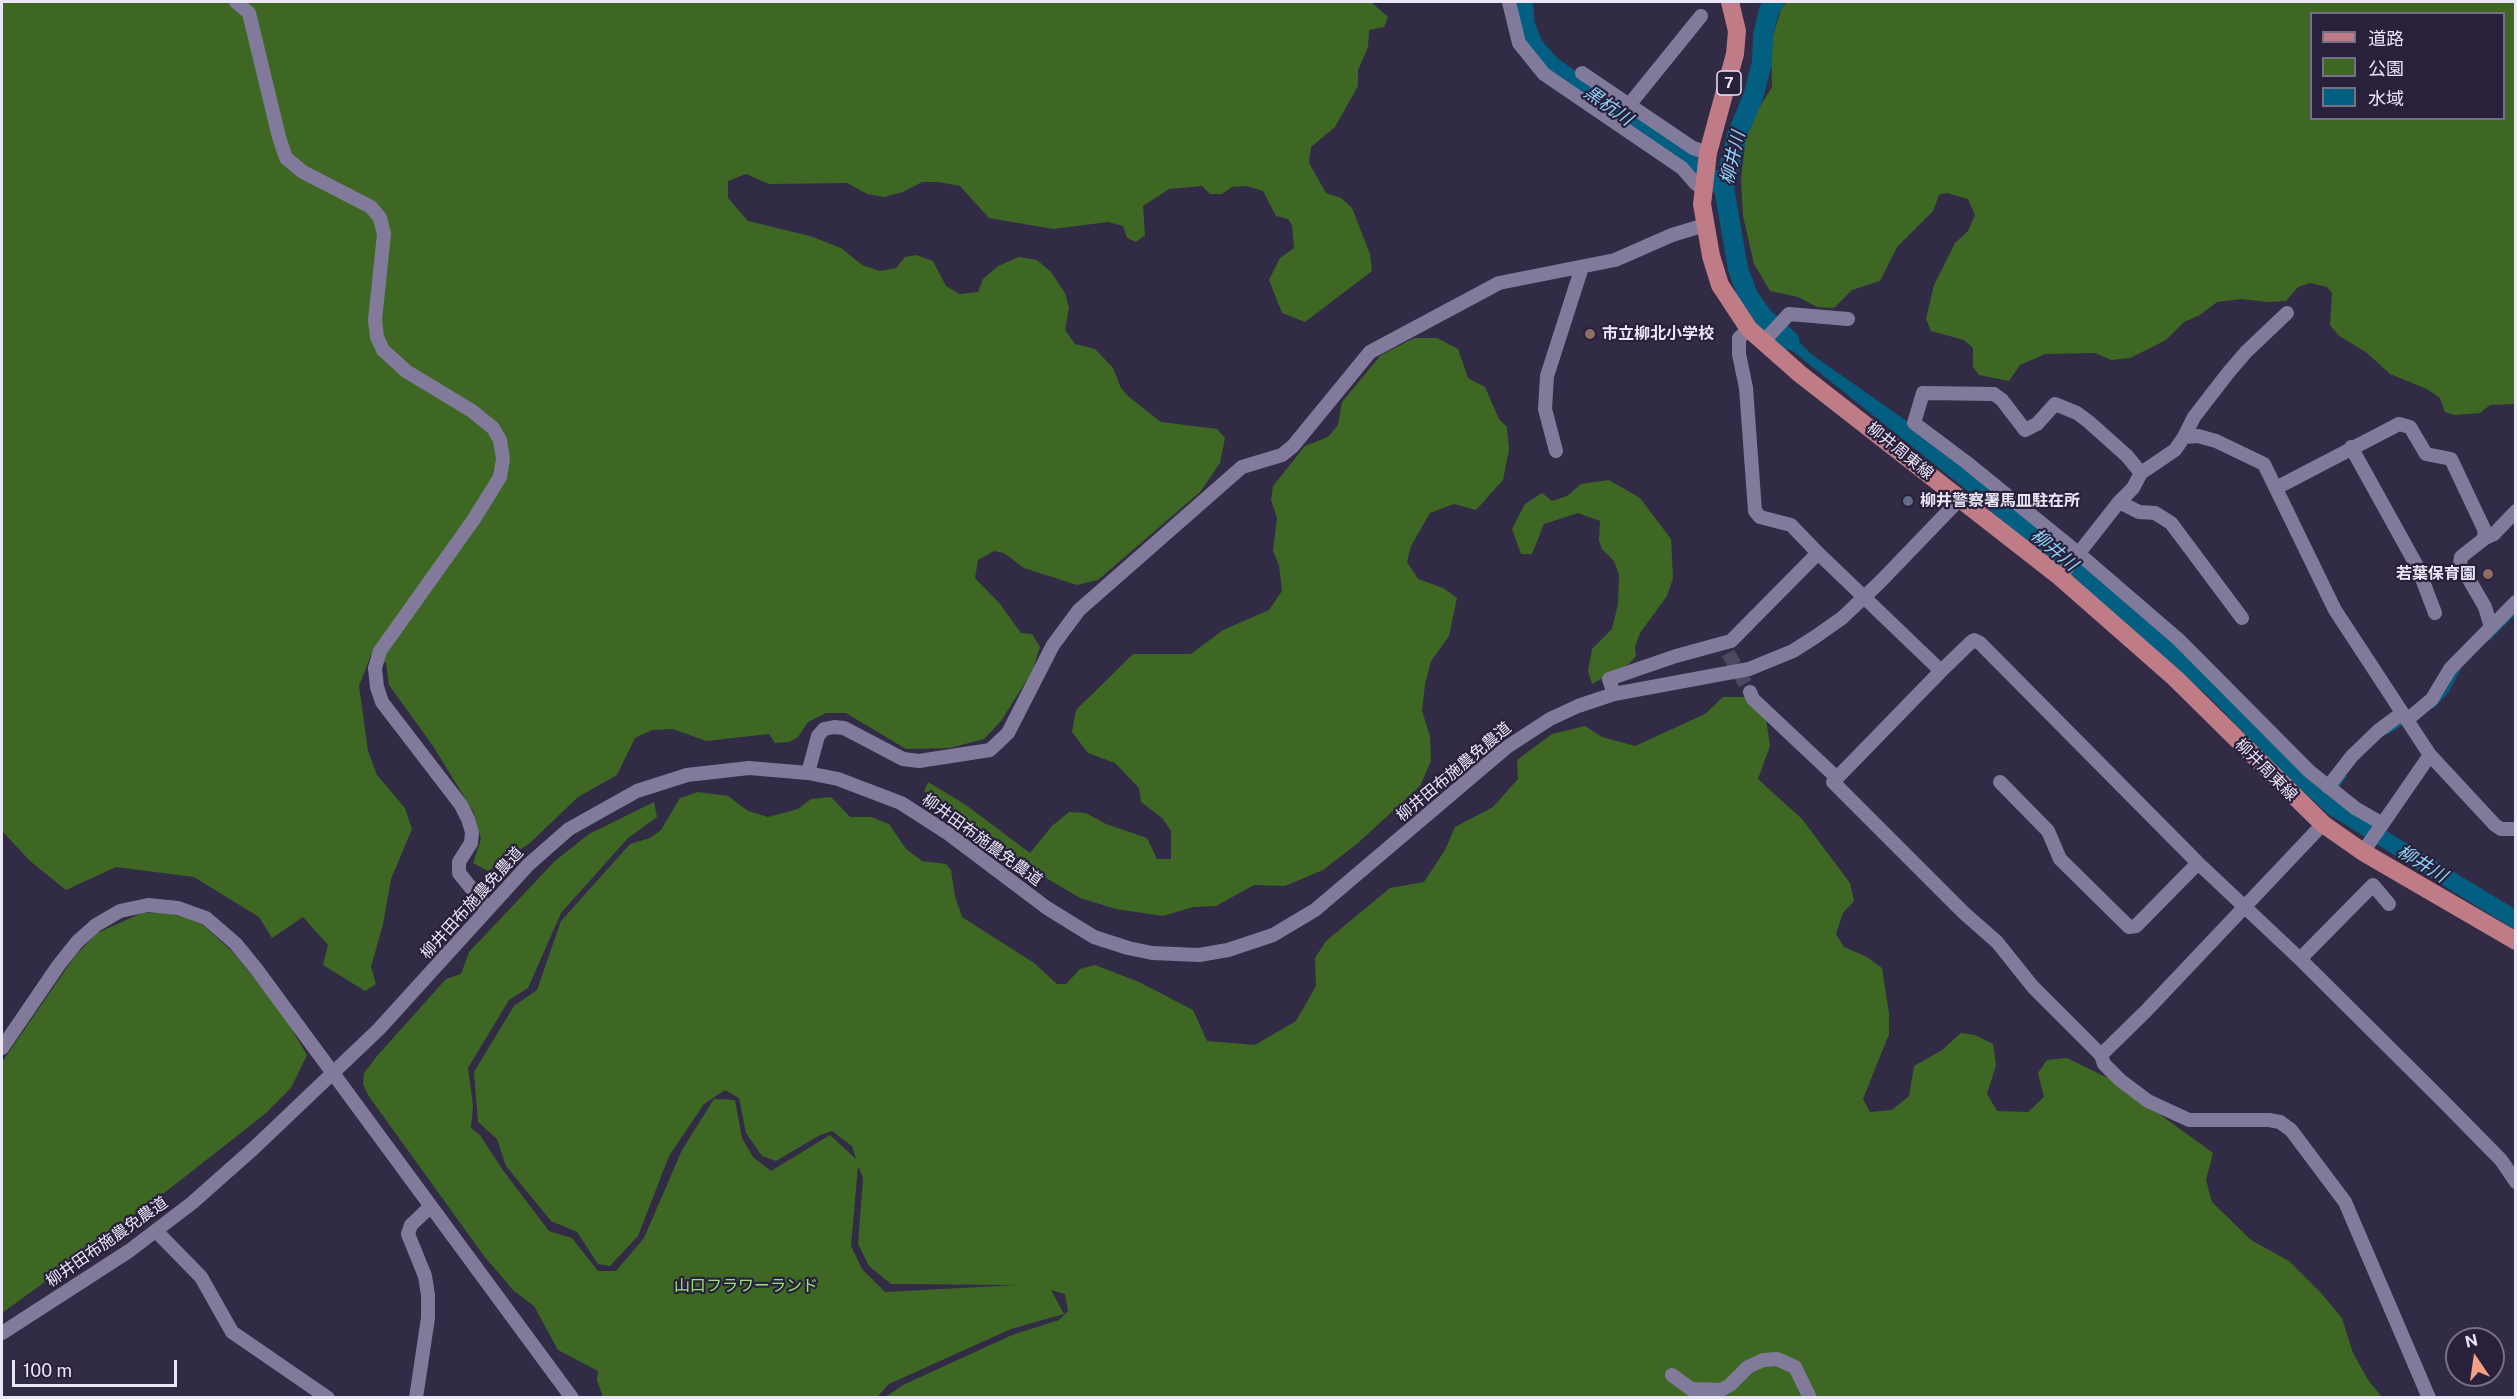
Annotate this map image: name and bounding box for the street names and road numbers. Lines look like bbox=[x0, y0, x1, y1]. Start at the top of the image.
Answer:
road number: 7 bbox=[1717, 71, 1741, 95]
street label: 柳井周東線 bbox=[1863, 418, 1937, 484]
street label: 柳井田布施農免農道 bbox=[1393, 718, 1515, 826]
street label: 柳井周東線 bbox=[2231, 735, 2301, 805]
street label: 柳井田布施農免農道 bbox=[918, 790, 1046, 890]
street label: 柳井田布施農免農道 bbox=[417, 843, 527, 963]
street label: 柳井田布施農免農道 bbox=[43, 1193, 171, 1291]

